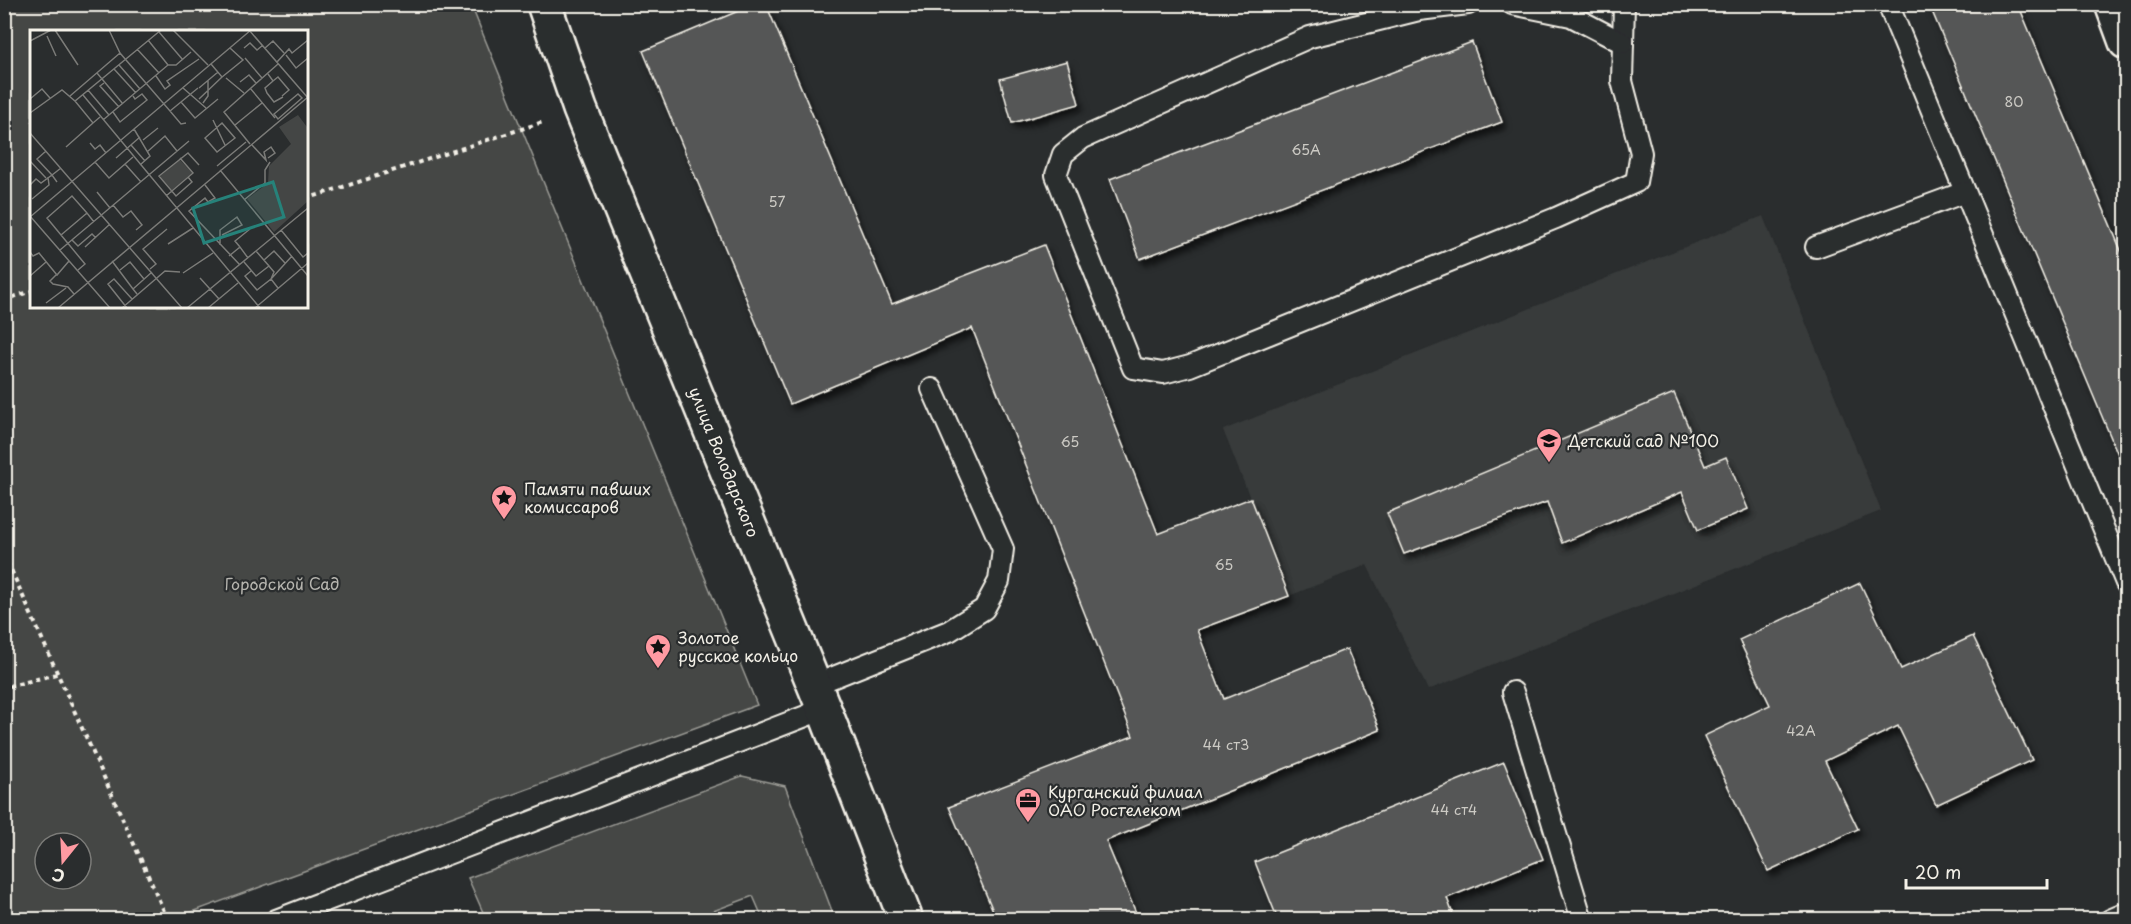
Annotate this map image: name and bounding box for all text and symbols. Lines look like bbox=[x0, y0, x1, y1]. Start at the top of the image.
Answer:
inset map bbox=[30, 30, 308, 308]
house number: 80 bbox=[2005, 91, 2023, 112]
house number: 65А bbox=[1291, 139, 1321, 160]
house number: 57 bbox=[769, 191, 785, 212]
street label: улица Володарского bbox=[684, 383, 766, 540]
school or university icon: Детский сад №100 bbox=[1534, 426, 1564, 464]
place label: Детский сад №100 bbox=[1567, 428, 1719, 452]
house number: 65 bbox=[1061, 431, 1079, 452]
place label: Памяти павших комиссаров bbox=[524, 476, 651, 518]
place icon: Памяти павших комиссаров bbox=[489, 483, 519, 521]
house number: 65 bbox=[1215, 554, 1233, 575]
park label: Городской Сад bbox=[225, 571, 340, 595]
place label: Золотое русское кольцо bbox=[678, 625, 798, 667]
place icon: Золотое русское кольцо bbox=[643, 632, 673, 670]
house number: 42А bbox=[1786, 720, 1816, 741]
house number: 44 ст3 bbox=[1203, 734, 1249, 755]
place label: Курганский филиал ОАО Ростелеком bbox=[1048, 779, 1203, 821]
office icon: Курганский филиал ОАО Ростелеком bbox=[1013, 786, 1043, 824]
house number: 44 ст4 bbox=[1431, 799, 1477, 820]
north arrow bbox=[33, 831, 93, 891]
scale bar bbox=[1906, 852, 2047, 890]
text: 20 m bbox=[1915, 858, 1961, 885]
text: С bbox=[49, 863, 67, 889]

